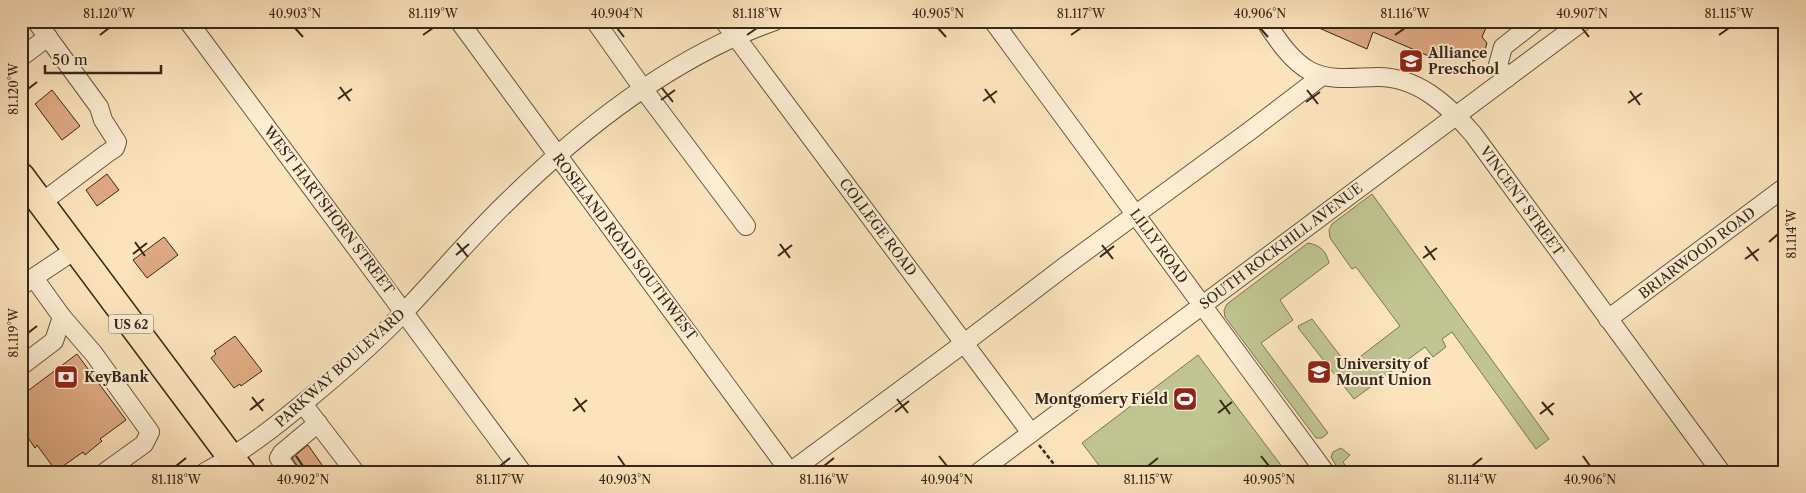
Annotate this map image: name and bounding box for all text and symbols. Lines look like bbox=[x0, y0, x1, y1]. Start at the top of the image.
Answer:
text: 81.120°W bbox=[83, 6, 136, 21]
text: 40.903°N bbox=[269, 6, 321, 21]
text: 81.119°W bbox=[408, 6, 459, 21]
text: 40.904°N bbox=[591, 6, 643, 21]
text: 81.118°W bbox=[732, 6, 783, 21]
text: 40.905°N bbox=[912, 6, 964, 21]
text: 81.117°W bbox=[1057, 6, 1106, 21]
text: 40.906°N bbox=[1234, 6, 1286, 21]
text: 81.116°W bbox=[1380, 6, 1431, 21]
text: 40.907°N bbox=[1556, 6, 1608, 21]
text: 81.115°W bbox=[1704, 6, 1754, 21]
scale bar bbox=[45, 42, 161, 74]
place label: Alliance Preschool bbox=[1427, 44, 1499, 78]
school or university icon: Alliance Preschool bbox=[1398, 48, 1424, 74]
text: 50 m bbox=[52, 50, 88, 69]
text: 81.120°W bbox=[6, 62, 21, 115]
street label: WEST HARTSHORN STREET bbox=[259, 121, 399, 298]
street label: VINCENT STREET bbox=[1475, 142, 1568, 260]
street label: ROSELAND ROAD SOUTHWEST bbox=[549, 150, 702, 345]
street label: COLLEGE ROAD bbox=[835, 174, 921, 280]
street label: SOUTH ROCKHILL AVENUE bbox=[1196, 179, 1366, 313]
street label: BRIARWOOD ROAD bbox=[1635, 203, 1759, 303]
street label: LILLY ROAD bbox=[1126, 205, 1192, 287]
text: 81.114°W bbox=[1784, 208, 1799, 259]
street label: PARKWAY BOULEVARD bbox=[271, 305, 409, 431]
text: 81.119°W bbox=[6, 307, 21, 358]
road number: US 62 bbox=[108, 314, 154, 334]
place label: University of Mount Union bbox=[1336, 355, 1432, 389]
school or university icon: University of Mount Union bbox=[1306, 359, 1332, 385]
bank icon: KeyBank bbox=[53, 364, 79, 390]
place label: KeyBank bbox=[84, 368, 149, 386]
sports icon: Montgomery Field bbox=[1172, 386, 1198, 412]
place label: Montgomery Field bbox=[1035, 390, 1169, 408]
text: 81.118°W bbox=[151, 472, 202, 487]
text: 40.902°N bbox=[277, 472, 329, 487]
text: 81.117°W bbox=[476, 472, 525, 487]
text: 40.903°N bbox=[599, 472, 651, 487]
text: 81.116°W bbox=[799, 472, 850, 487]
text: 40.904°N bbox=[921, 472, 973, 487]
text: 81.115°W bbox=[1123, 472, 1173, 487]
text: 40.905°N bbox=[1243, 472, 1295, 487]
text: 81.114°W bbox=[1447, 472, 1498, 487]
text: 40.906°N bbox=[1564, 472, 1616, 487]

